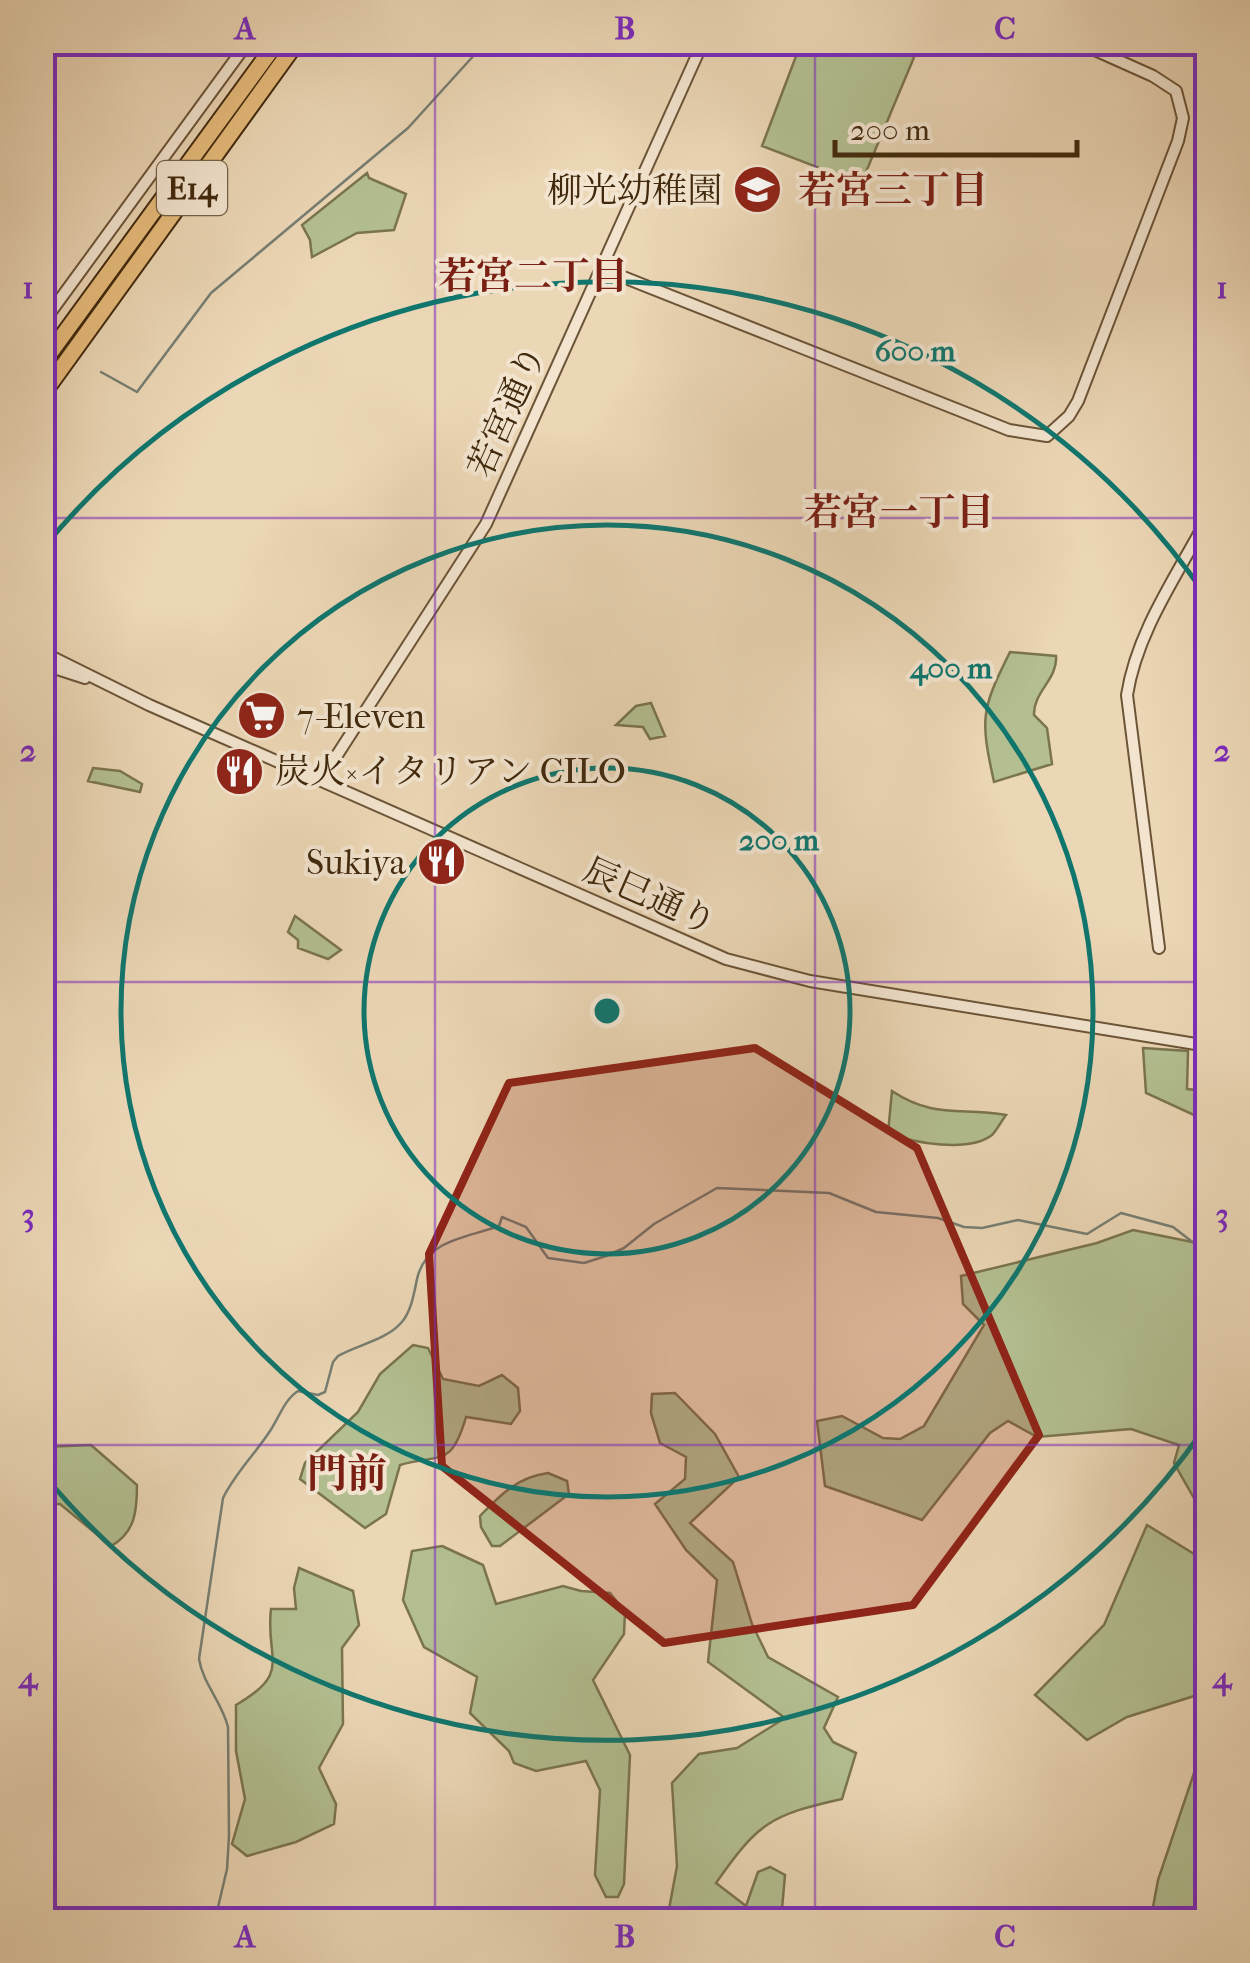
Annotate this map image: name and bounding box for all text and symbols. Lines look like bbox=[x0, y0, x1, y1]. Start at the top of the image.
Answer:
text: A bbox=[233, 10, 257, 47]
text: B bbox=[615, 10, 635, 47]
text: C bbox=[994, 10, 1016, 47]
scale bar bbox=[835, 95, 1078, 157]
text: 200 m bbox=[850, 113, 930, 148]
road number: E14 bbox=[157, 161, 227, 215]
school or university icon: 柳光幼稚園 bbox=[731, 164, 783, 216]
district label: 若宮三丁目 bbox=[798, 168, 988, 213]
place label: 柳光幼稚園 bbox=[547, 170, 722, 211]
district label: 若宮二丁目 bbox=[438, 254, 628, 299]
text: 1 bbox=[22, 269, 34, 306]
text: 1 bbox=[1216, 269, 1228, 306]
text: 600 m bbox=[875, 334, 956, 369]
street label: 若宮通り bbox=[460, 339, 554, 483]
district label: 若宮一丁目 bbox=[804, 490, 994, 535]
text: 400 m bbox=[909, 651, 993, 687]
supermarket icon: 7-Eleven bbox=[236, 690, 288, 742]
place label: 7-Eleven bbox=[297, 696, 425, 737]
text: 2 bbox=[20, 732, 36, 769]
text: 2 bbox=[1214, 732, 1230, 769]
restaurant icon: 炭火×イタリアン CILO bbox=[214, 745, 266, 797]
place label: 炭火×イタリアン CILO bbox=[275, 751, 626, 792]
text: 200 m bbox=[739, 823, 820, 858]
restaurant icon: Sukiya bbox=[415, 836, 467, 888]
place label: Sukiya bbox=[306, 842, 407, 883]
street label: 辰巳通り bbox=[578, 849, 722, 943]
centre of rings bbox=[589, 993, 625, 1029]
text: 3 bbox=[21, 1196, 35, 1233]
text: 3 bbox=[1215, 1196, 1229, 1233]
district label: 門前 bbox=[307, 1451, 387, 1497]
text: 4 bbox=[18, 1659, 40, 1697]
text: 4 bbox=[1212, 1659, 1234, 1697]
text: A bbox=[233, 1918, 257, 1955]
text: B bbox=[615, 1918, 635, 1955]
text: C bbox=[994, 1918, 1016, 1955]

